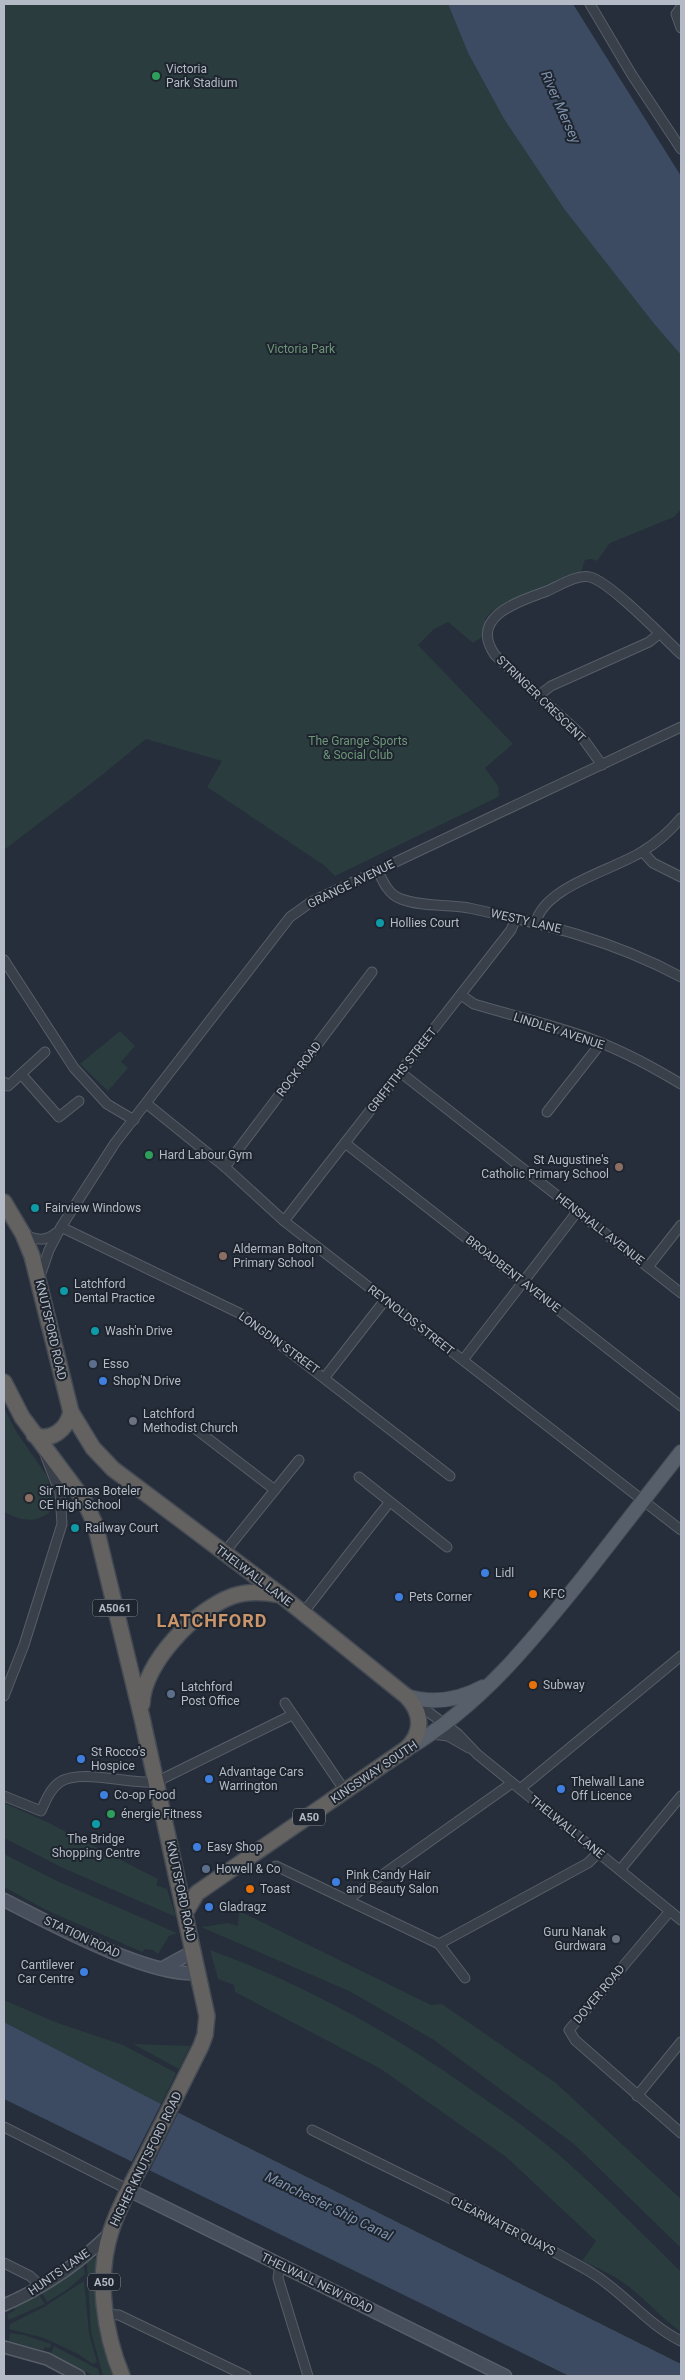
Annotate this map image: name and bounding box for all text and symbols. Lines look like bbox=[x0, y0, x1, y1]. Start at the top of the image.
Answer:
place label: Victoria Park Stadium bbox=[166, 62, 238, 90]
water label: River Mersey bbox=[538, 68, 584, 146]
marker: Victoria Park Stadium bbox=[150, 70, 162, 82]
park label: Victoria Park bbox=[267, 342, 336, 356]
street label: STRINGER CRESCENT bbox=[494, 653, 588, 745]
park label: The Grange Sports & Social Club bbox=[308, 734, 408, 762]
street label: GRANGE AVENUE bbox=[305, 857, 397, 911]
street label: WESTY LANE bbox=[489, 906, 563, 936]
place label: Hollies Court bbox=[390, 916, 459, 930]
marker: Hollies Court bbox=[374, 917, 386, 929]
street label: LINDLEY AVENUE bbox=[512, 1010, 606, 1052]
street label: GRIFFITHS STREET bbox=[365, 1025, 439, 1115]
street label: ROCK ROAD bbox=[274, 1039, 324, 1099]
place label: Hard Labour Gym bbox=[159, 1148, 252, 1162]
marker: Hard Labour Gym bbox=[143, 1149, 155, 1161]
place label: St Augustine's Catholic Primary School bbox=[481, 1153, 609, 1181]
marker: St Augustine's Catholic Primary School bbox=[613, 1161, 625, 1173]
street label: HENSHALL AVENUE bbox=[553, 1190, 647, 1268]
place label: Fairview Windows bbox=[45, 1201, 141, 1215]
marker: Fairview Windows bbox=[29, 1202, 41, 1214]
street label: BROADBENT AVENUE bbox=[463, 1233, 563, 1315]
place label: Alderman Bolton Primary School bbox=[233, 1242, 322, 1270]
marker: Alderman Bolton Primary School bbox=[217, 1250, 229, 1262]
place label: Latchford Dental Practice bbox=[74, 1277, 155, 1305]
street label: KNUTSFORD ROAD bbox=[33, 1279, 69, 1382]
street label: REYNOLDS STREET bbox=[365, 1282, 457, 1358]
marker: Latchford Dental Practice bbox=[58, 1285, 70, 1297]
street label: LONGDIN STREET bbox=[236, 1309, 322, 1377]
place label: Wash'n Drive bbox=[105, 1324, 173, 1338]
marker: Wash'n Drive bbox=[89, 1325, 101, 1337]
place label: Esso bbox=[103, 1357, 129, 1371]
marker: Esso bbox=[87, 1358, 99, 1370]
place label: Shop'N Drive bbox=[113, 1374, 181, 1388]
marker: Shop'N Drive bbox=[97, 1375, 109, 1387]
place label: Latchford Methodist Church bbox=[143, 1407, 238, 1435]
marker: Latchford Methodist Church bbox=[127, 1415, 139, 1427]
place label: Sir Thomas Boteler CE High School bbox=[39, 1484, 141, 1512]
marker: Sir Thomas Boteler CE High School bbox=[23, 1492, 35, 1504]
place label: Railway Court bbox=[85, 1521, 158, 1535]
marker: Railway Court bbox=[69, 1522, 81, 1534]
street label: THELWALL LANE bbox=[213, 1543, 295, 1609]
place label: Lidl bbox=[495, 1566, 514, 1580]
marker: Lidl bbox=[479, 1567, 491, 1579]
place label: KFC bbox=[543, 1587, 565, 1601]
marker: KFC bbox=[527, 1588, 539, 1600]
place label: Pets Corner bbox=[409, 1590, 472, 1604]
marker: Pets Corner bbox=[393, 1591, 405, 1603]
road number: A5061 bbox=[92, 1600, 138, 1616]
district label: LATCHFORD bbox=[157, 1610, 267, 1631]
place label: Subway bbox=[543, 1678, 585, 1692]
marker: Subway bbox=[527, 1679, 539, 1691]
place label: Latchford Post Office bbox=[181, 1680, 240, 1708]
marker: Latchford Post Office bbox=[165, 1688, 177, 1700]
street label: KINGSWAY SOUTH bbox=[328, 1738, 420, 1806]
place label: St Rocco's Hospice bbox=[91, 1745, 146, 1773]
marker: St Rocco's Hospice bbox=[75, 1753, 87, 1765]
place label: Advantage Cars Warrington bbox=[219, 1765, 304, 1793]
marker: Advantage Cars Warrington bbox=[203, 1773, 215, 1785]
place label: Thelwall Lane Off Licence bbox=[571, 1775, 644, 1803]
marker: Thelwall Lane Off Licence bbox=[555, 1783, 567, 1795]
place label: Co-op Food bbox=[114, 1788, 176, 1802]
marker: Co-op Food bbox=[98, 1789, 110, 1801]
street label: THELWALL LANE bbox=[527, 1793, 607, 1862]
place label: énergie Fitness bbox=[121, 1807, 202, 1821]
marker: énergie Fitness bbox=[105, 1808, 117, 1820]
road number: A50 bbox=[293, 1808, 325, 1825]
marker: The Bridge Shopping Centre bbox=[90, 1818, 102, 1830]
place label: The Bridge Shopping Centre bbox=[52, 1832, 140, 1860]
street label: KNUTSFORD ROAD bbox=[164, 1839, 199, 1943]
place label: Easy Shop bbox=[207, 1840, 263, 1854]
marker: Easy Shop bbox=[191, 1841, 203, 1853]
place label: Howell & Co bbox=[216, 1862, 281, 1876]
marker: Howell & Co bbox=[200, 1863, 212, 1875]
place label: Pink Candy Hair and Beauty Salon bbox=[346, 1868, 439, 1896]
marker: Pink Candy Hair and Beauty Salon bbox=[330, 1876, 342, 1888]
place label: Toast bbox=[260, 1882, 290, 1896]
marker: Toast bbox=[244, 1883, 256, 1895]
place label: Gladragz bbox=[219, 1900, 266, 1914]
marker: Gladragz bbox=[203, 1901, 215, 1913]
street label: STATION ROAD bbox=[42, 1913, 122, 1961]
place label: Guru Nanak Gurdwara bbox=[543, 1925, 607, 1953]
marker: Guru Nanak Gurdwara bbox=[610, 1933, 622, 1945]
place label: Cantilever Car Centre bbox=[18, 1958, 74, 1986]
street label: DOVER ROAD bbox=[570, 1962, 628, 2026]
marker: Cantilever Car Centre bbox=[78, 1966, 90, 1978]
street label: HIGHER KNUTSFORD ROAD bbox=[107, 2089, 185, 2229]
water label: Manchester Ship Canal bbox=[263, 2168, 396, 2244]
street label: CLEARWATER QUAYS bbox=[448, 2194, 558, 2258]
street label: HUNTS LANE bbox=[26, 2246, 93, 2298]
street label: THELWALL NEW ROAD bbox=[259, 2250, 375, 2316]
road number: A50 bbox=[88, 2274, 120, 2290]

